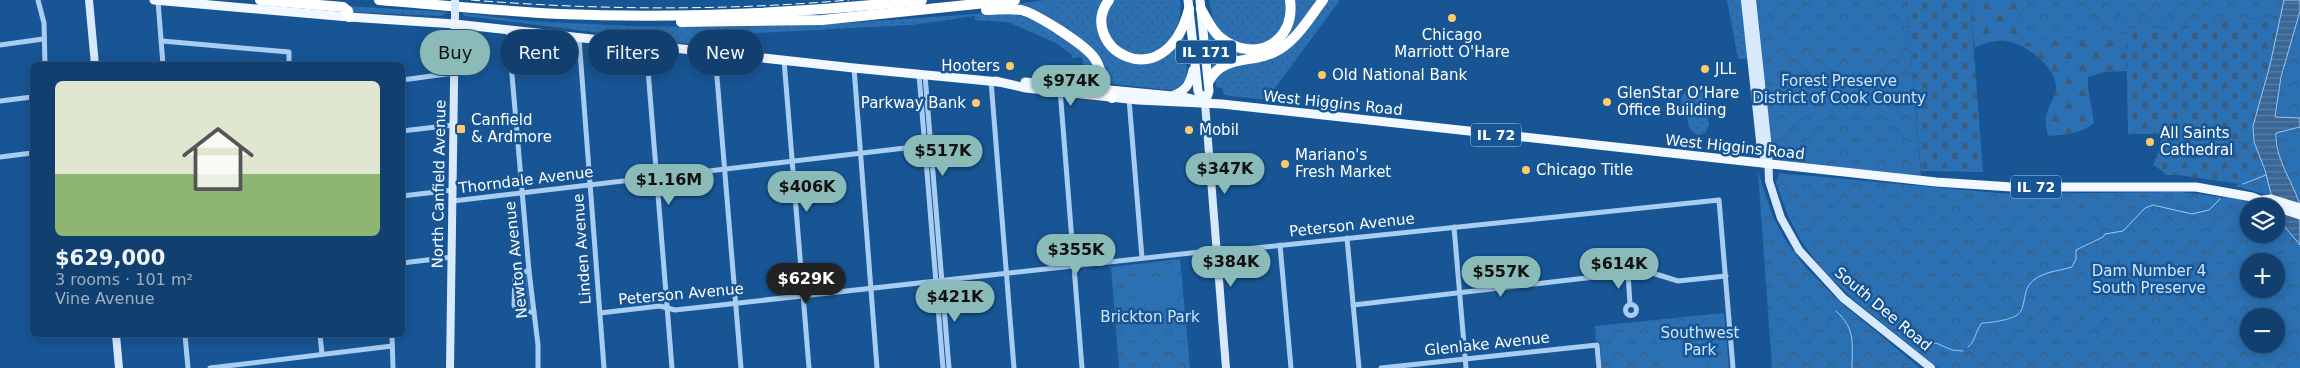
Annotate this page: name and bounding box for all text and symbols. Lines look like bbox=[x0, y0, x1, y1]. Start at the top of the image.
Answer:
marker: Chicago Marriott O'Hare bbox=[1446, 12, 1458, 24]
place label: Chicago Marriott O'Hare bbox=[1394, 26, 1510, 61]
chip: Buy bbox=[420, 30, 490, 75]
chip: Rent bbox=[500, 30, 578, 75]
chip: Filters bbox=[588, 30, 678, 75]
chip: New bbox=[688, 30, 763, 75]
road number: IL 171 bbox=[1176, 41, 1236, 64]
place label: Hooters bbox=[941, 57, 1000, 75]
marker: Hooters bbox=[1004, 60, 1016, 72]
place label: JLL bbox=[1714, 60, 1737, 78]
marker: JLL bbox=[1699, 63, 1711, 75]
pin: $974K bbox=[1036, 64, 1106, 107]
place label: Old National Bank bbox=[1332, 66, 1468, 84]
marker: Old National Bank bbox=[1316, 69, 1328, 81]
text: $974K bbox=[1043, 71, 1099, 90]
park label: Forest Preserve District of Cook County bbox=[1752, 72, 1926, 107]
place label: GlenStar O’Hare Office Building bbox=[1617, 84, 1739, 119]
street label: West Higgins Road bbox=[1262, 87, 1404, 119]
place label: Parkway Bank bbox=[861, 94, 966, 112]
marker: GlenStar O’Hare Office Building bbox=[1601, 96, 1613, 108]
marker: Parkway Bank bbox=[970, 97, 982, 109]
street label: North Canfield Avenue bbox=[429, 99, 449, 269]
place label: Canfield & Ardmore bbox=[471, 111, 552, 146]
icon: home bbox=[173, 114, 263, 204]
place label: Mobil bbox=[1199, 121, 1239, 139]
marker: Canfield & Ardmore bbox=[455, 123, 467, 135]
marker: Mobil bbox=[1183, 124, 1195, 136]
road number: IL 72 bbox=[1471, 124, 1521, 146]
place label: All Saints Cathedral bbox=[2160, 124, 2233, 159]
street label: West Higgins Road bbox=[1664, 131, 1806, 163]
pin: $517K bbox=[908, 134, 978, 177]
marker: All Saints Cathedral bbox=[2144, 136, 2156, 148]
text: $517K bbox=[915, 141, 971, 160]
place label: Mariano's Fresh Market bbox=[1295, 146, 1391, 181]
pin: $347K bbox=[1190, 152, 1260, 195]
marker: Mariano's Fresh Market bbox=[1279, 158, 1291, 170]
text: $347K bbox=[1197, 159, 1253, 178]
place label: Chicago Title bbox=[1536, 161, 1633, 179]
street label: Thorndale Avenue bbox=[456, 163, 595, 197]
pin: $1.16M bbox=[628, 164, 710, 206]
marker: Chicago Title bbox=[1520, 164, 1532, 176]
text: $1.16M bbox=[636, 170, 702, 189]
pin: $406K bbox=[772, 170, 842, 213]
road number: IL 72 bbox=[2011, 176, 2061, 198]
text: $406K bbox=[779, 177, 835, 196]
street label: Linden Avenue bbox=[569, 193, 595, 305]
map controls bbox=[2240, 198, 2285, 353]
button: layers bbox=[2240, 198, 2285, 243]
street label: Newton Avenue bbox=[501, 200, 531, 320]
street label: Peterson Avenue bbox=[1288, 209, 1416, 241]
pin: $355K bbox=[1041, 234, 1111, 276]
text: $355K bbox=[1048, 240, 1104, 259]
text: $629,000 bbox=[55, 246, 165, 270]
pin: $384K bbox=[1196, 246, 1266, 288]
pin: $614K bbox=[1584, 248, 1654, 290]
text: $384K bbox=[1203, 252, 1259, 271]
button: + bbox=[2240, 253, 2285, 298]
text: $614K bbox=[1591, 254, 1647, 273]
pin: $557K bbox=[1466, 256, 1536, 298]
pin: $629K bbox=[771, 262, 841, 305]
text: $557K bbox=[1473, 262, 1529, 281]
park label: Dam Number 4 South Preserve bbox=[2092, 262, 2206, 297]
street label: South Dee Road bbox=[1831, 263, 1935, 355]
text: $629K bbox=[778, 269, 834, 288]
text: 3 rooms · 101 m² bbox=[55, 270, 193, 289]
street label: Peterson Avenue bbox=[617, 280, 745, 308]
pin: $421K bbox=[920, 280, 990, 323]
text: $421K bbox=[927, 287, 983, 306]
text: Vine Avenue bbox=[55, 289, 155, 308]
park label: Brickton Park bbox=[1100, 308, 1200, 326]
button: − bbox=[2240, 308, 2285, 353]
park label: Southwest Park bbox=[1661, 324, 1740, 359]
street label: Glenlake Avenue bbox=[1424, 328, 1550, 360]

